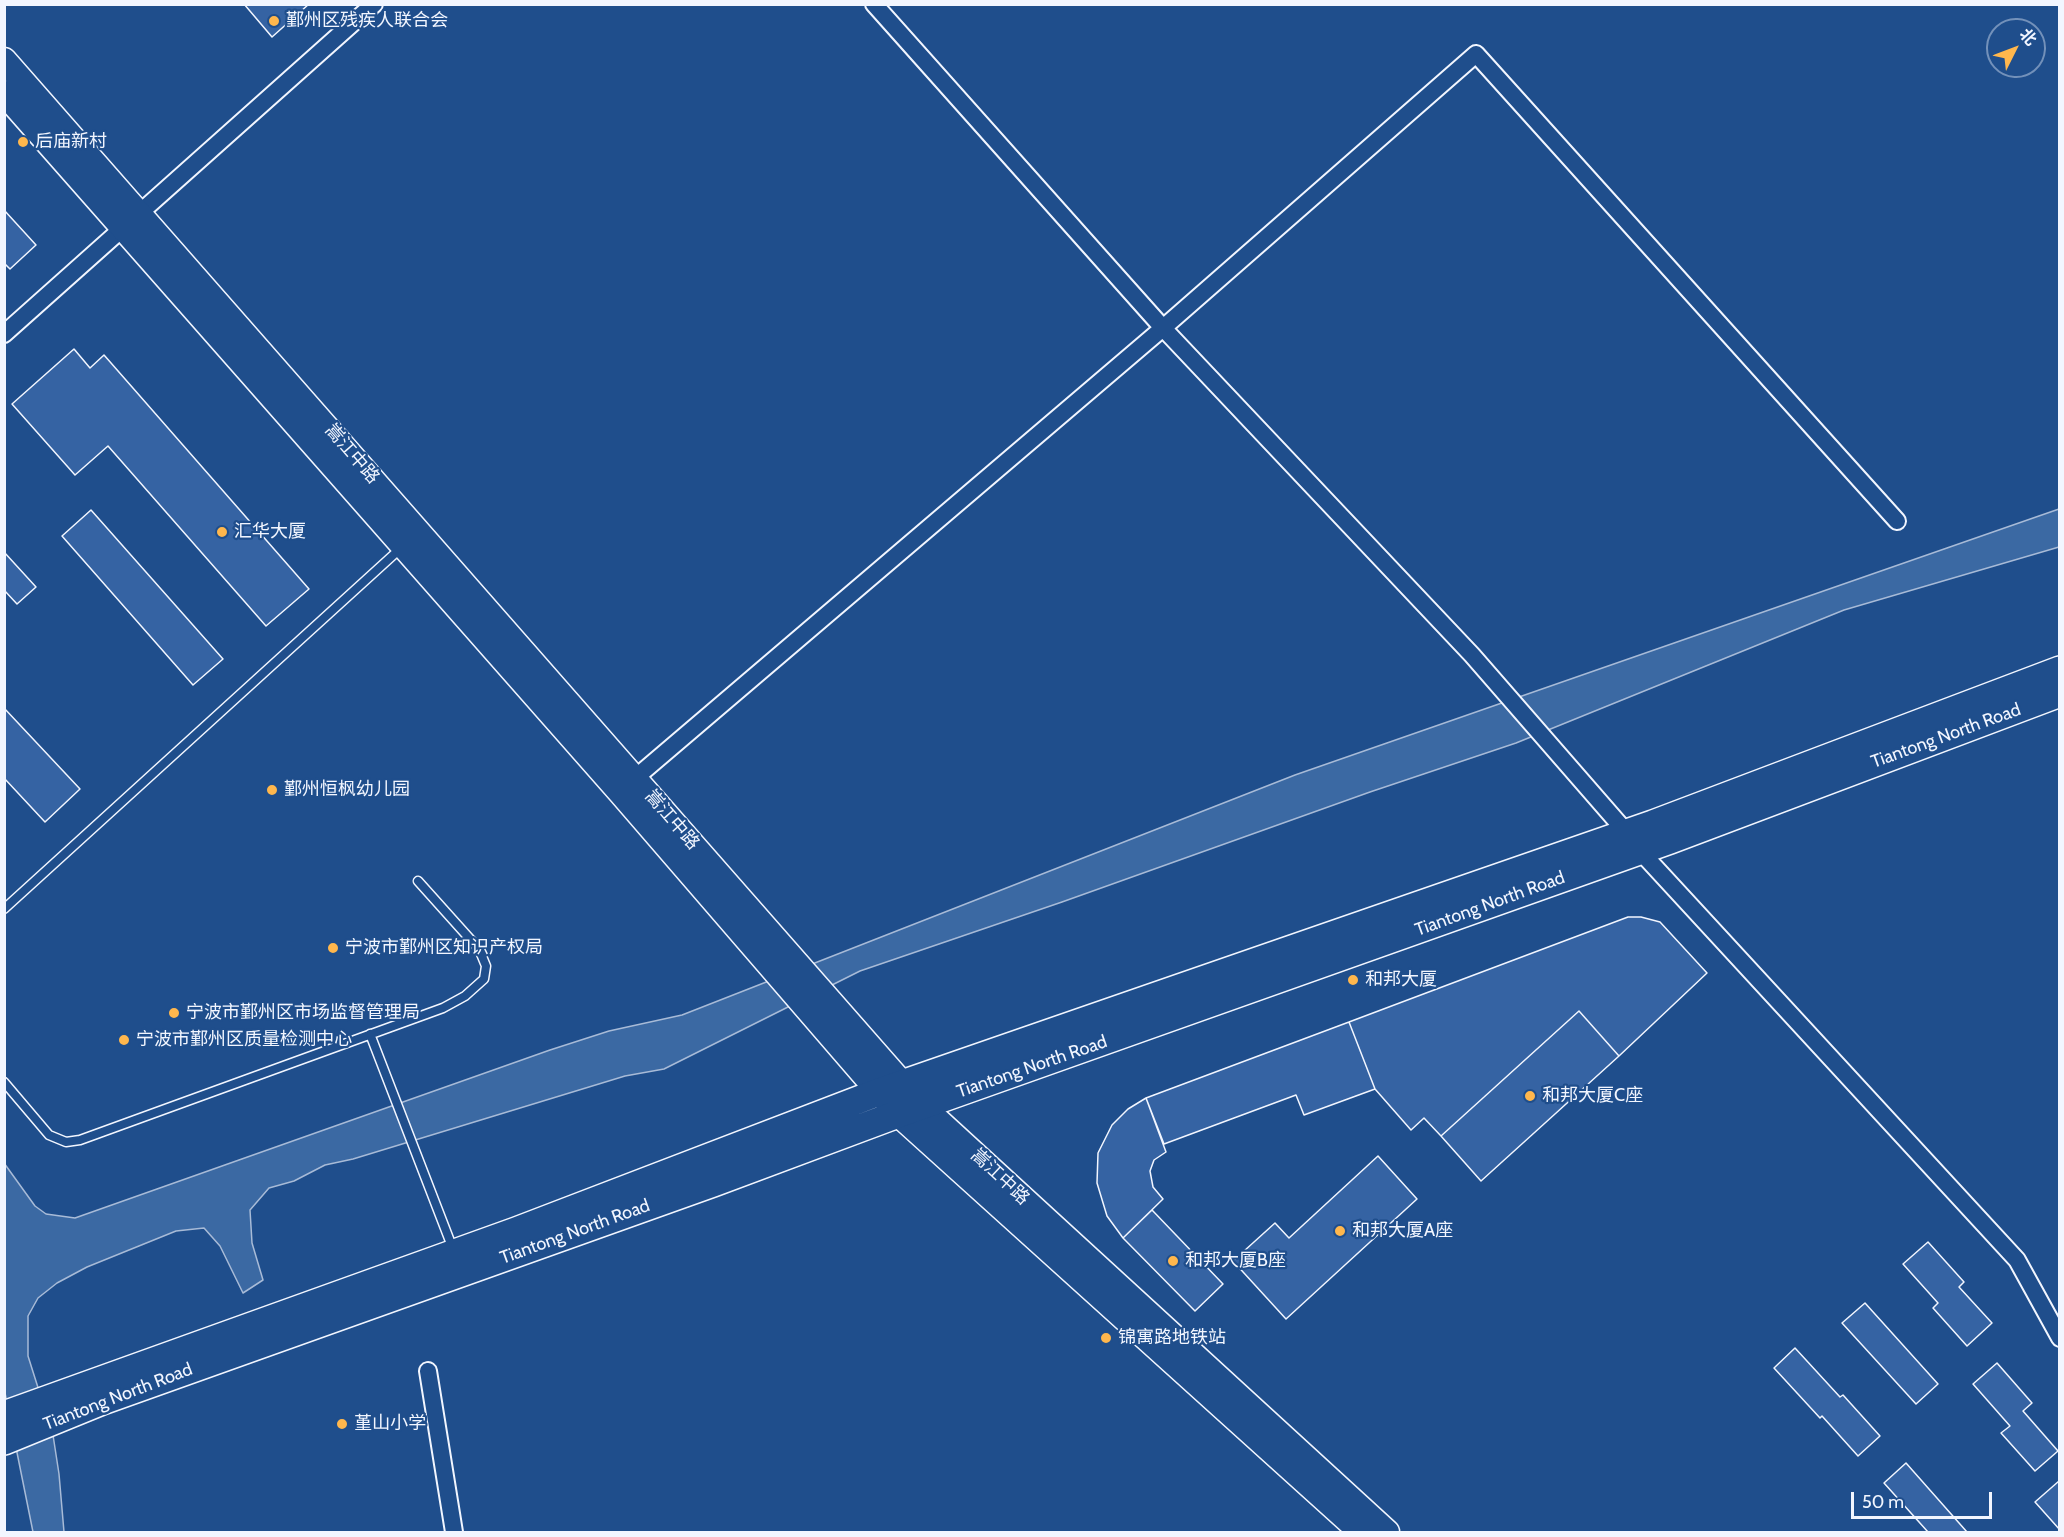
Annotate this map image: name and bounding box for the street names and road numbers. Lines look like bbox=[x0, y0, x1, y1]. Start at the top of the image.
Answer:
street label: 嵩江中路 bbox=[320, 420, 384, 488]
street label: Tiantong North Road bbox=[1868, 699, 2024, 773]
street label: 嵩江中路 bbox=[640, 786, 704, 854]
street label: Tiantong North Road bbox=[1412, 867, 1568, 941]
street label: Tiantong North Road bbox=[954, 1031, 1110, 1103]
street label: 嵩江中路 bbox=[966, 1145, 1034, 1209]
street label: Tiantong North Road bbox=[497, 1195, 653, 1269]
street label: Tiantong North Road bbox=[41, 1359, 195, 1435]

